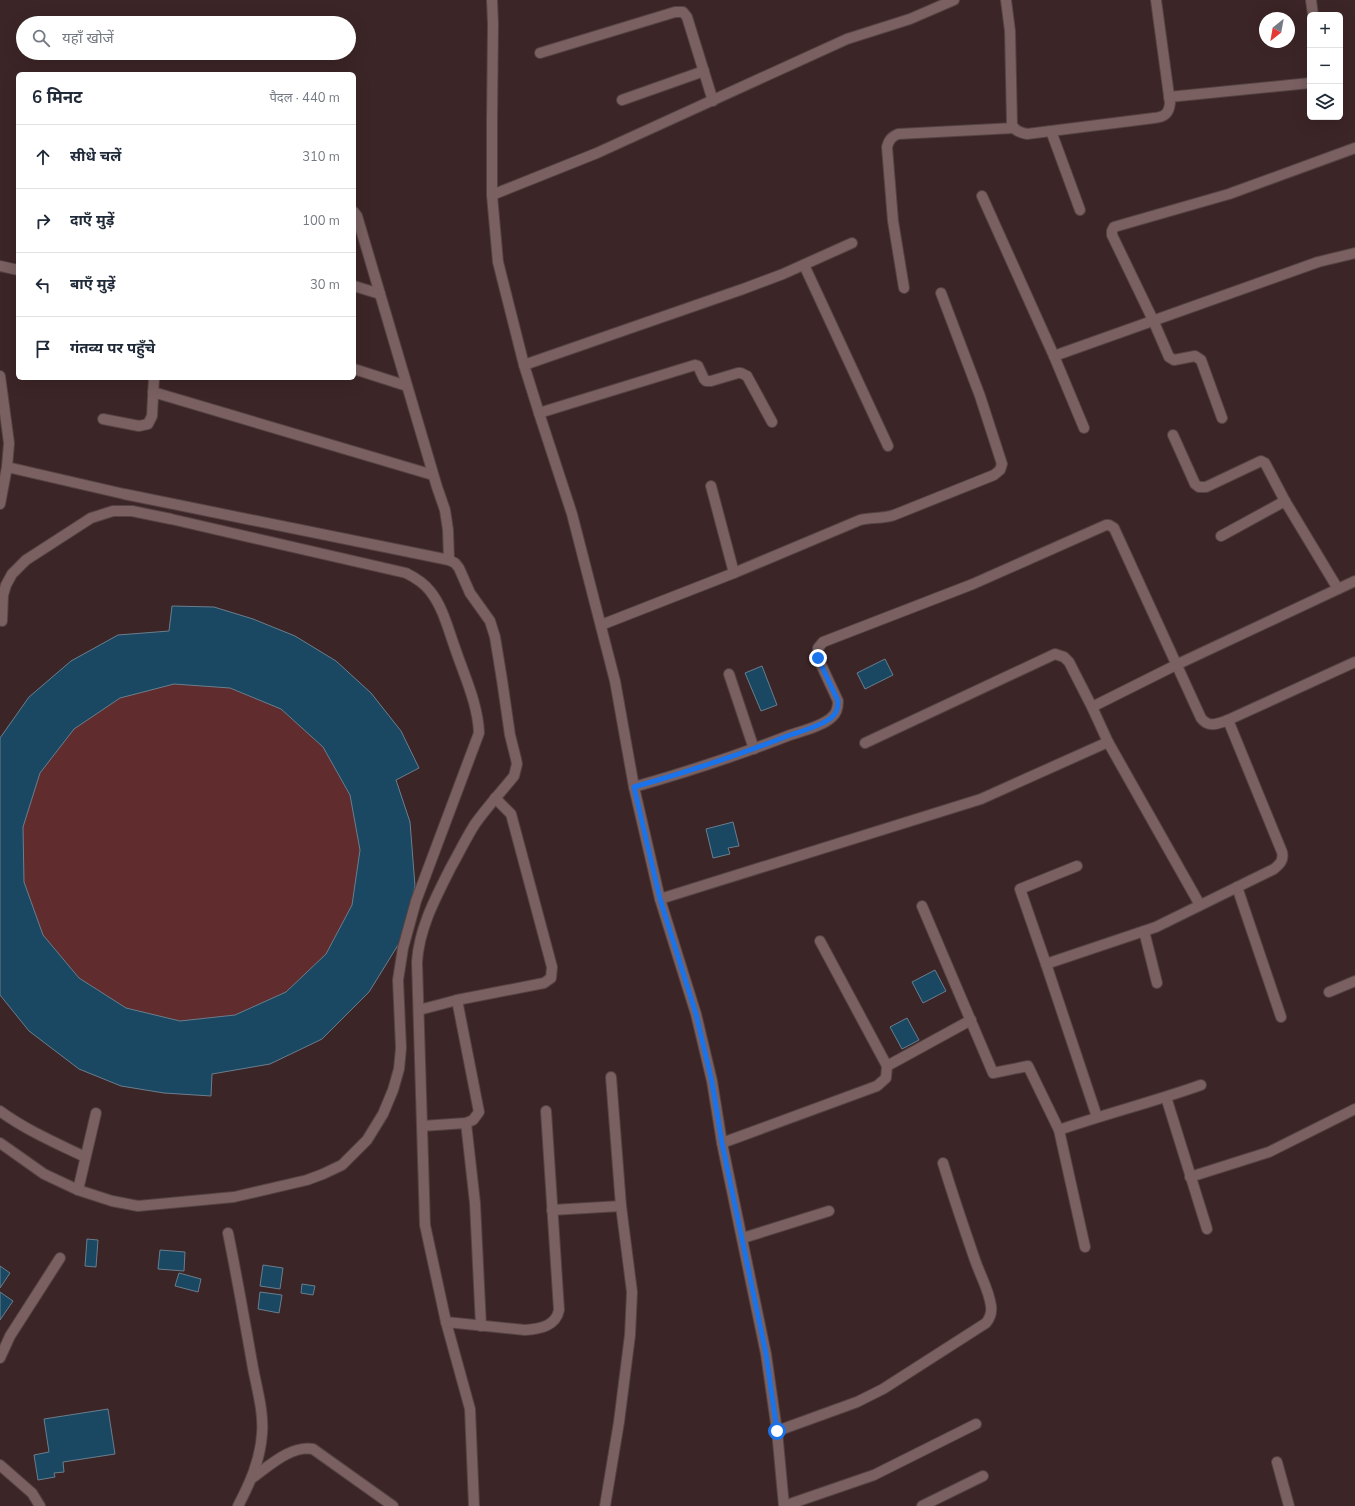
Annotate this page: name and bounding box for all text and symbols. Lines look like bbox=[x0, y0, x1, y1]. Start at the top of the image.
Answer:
north arrow bbox=[1259, 12, 1295, 48]
map controls bbox=[1307, 12, 1343, 120]
button: + bbox=[1307, 12, 1343, 48]
search box bbox=[16, 16, 356, 60]
icon: search bbox=[30, 27, 52, 49]
text: यहाँ खोजें bbox=[62, 28, 114, 48]
button: − bbox=[1307, 48, 1343, 84]
button: layers bbox=[1307, 84, 1343, 120]
text: 6 मिनट bbox=[32, 86, 82, 109]
text: पैदल · 440 m bbox=[269, 89, 340, 107]
icon: ahead bbox=[32, 146, 54, 168]
text: सीधे चलें bbox=[70, 146, 121, 166]
text: 310 m bbox=[302, 148, 340, 166]
icon: right bbox=[32, 210, 54, 232]
text: दाएँ मुड़ें bbox=[70, 210, 114, 230]
text: 100 m bbox=[302, 212, 340, 230]
icon: left bbox=[32, 274, 54, 296]
text: बाएँ मुड़ें bbox=[70, 274, 115, 294]
text: 30 m bbox=[310, 276, 340, 294]
icon: arrive bbox=[32, 338, 54, 360]
text: गंतव्य पर पहुँचे bbox=[70, 338, 155, 358]
route end bbox=[809, 649, 827, 667]
route start bbox=[768, 1422, 786, 1440]

